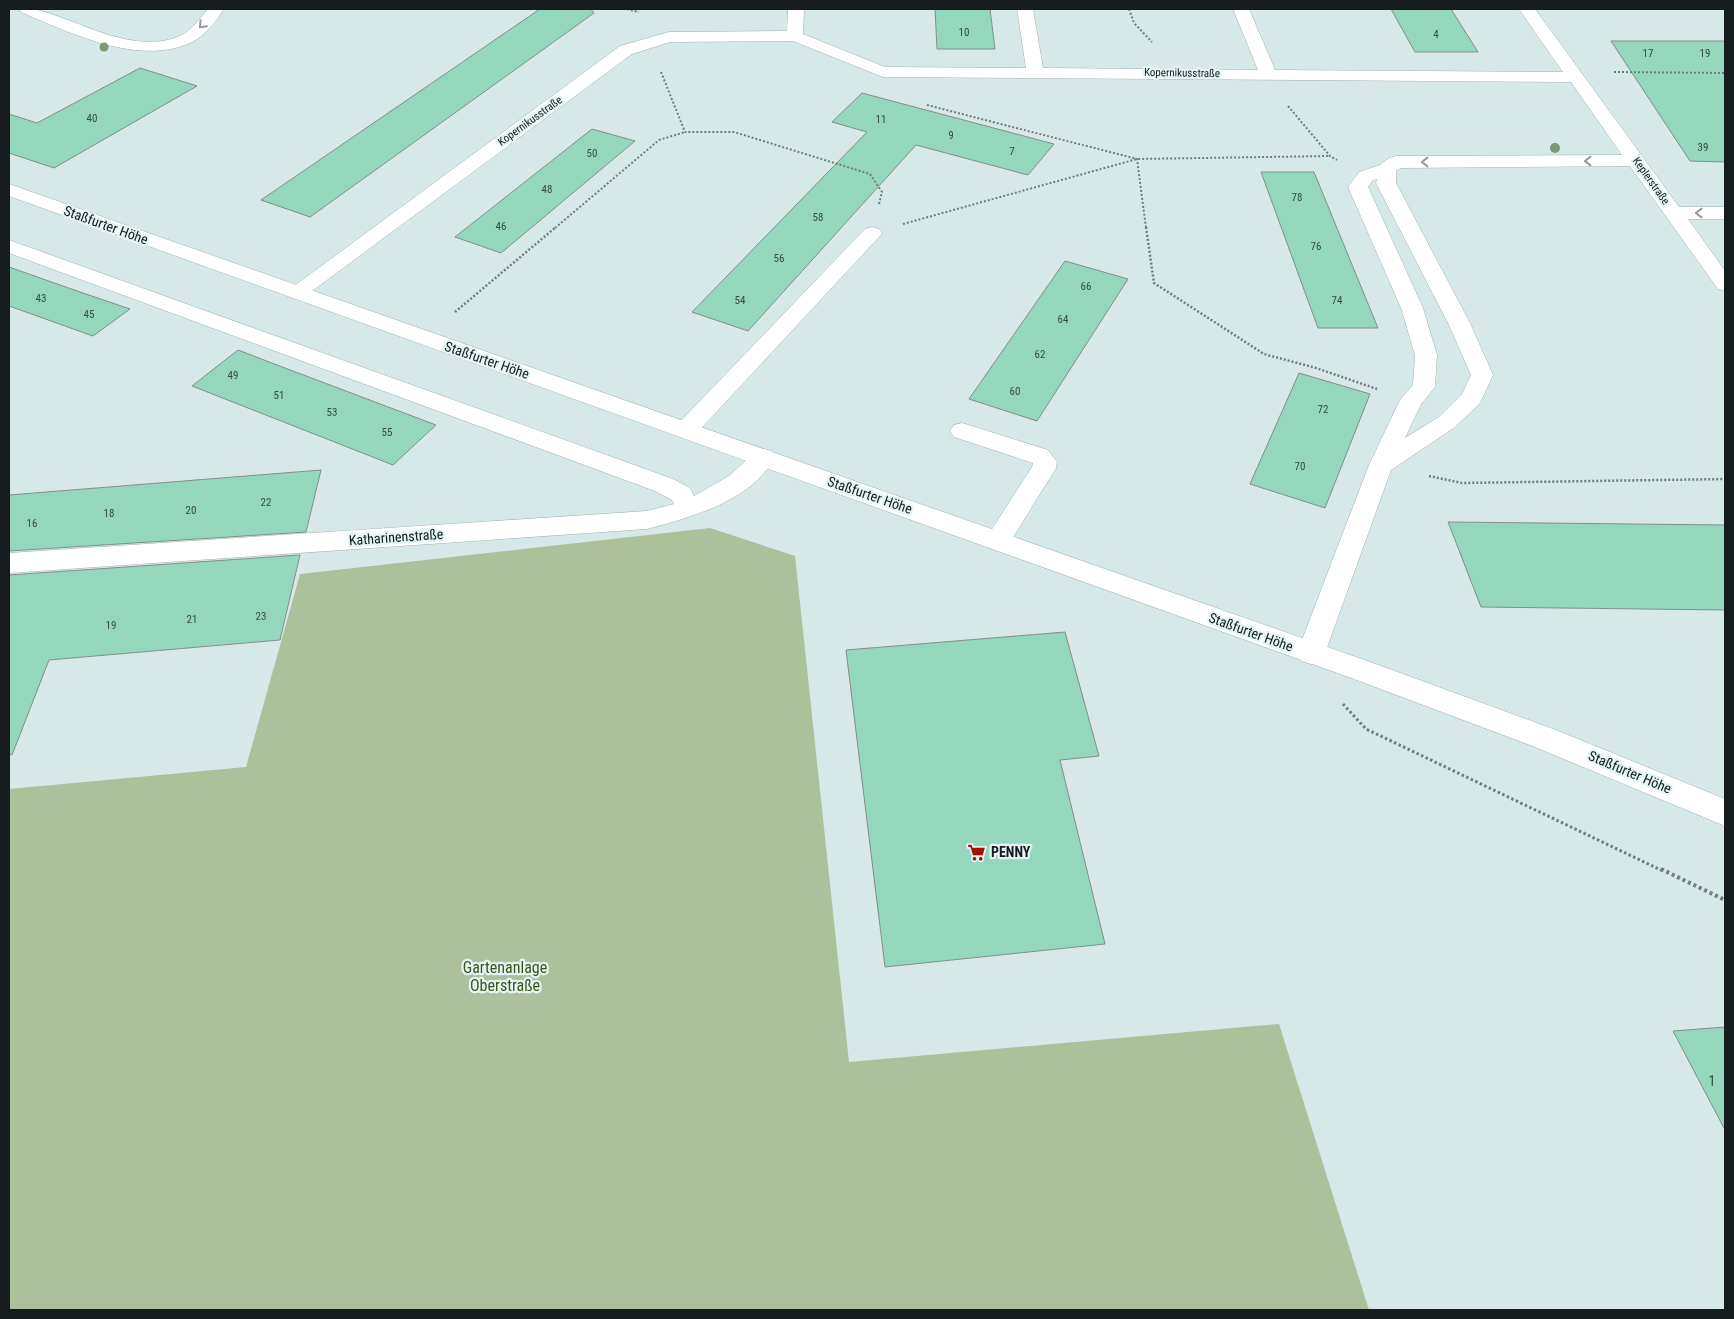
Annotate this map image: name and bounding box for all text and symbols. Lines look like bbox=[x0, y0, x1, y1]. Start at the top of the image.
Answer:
one-way arrow bbox=[199, 19, 208, 28]
house number: 10 bbox=[959, 26, 969, 39]
house number: 4 bbox=[1433, 28, 1439, 41]
house number: 17 bbox=[1643, 47, 1653, 60]
house number: 19 bbox=[1700, 47, 1710, 60]
street label: Kopernikusstraße bbox=[1144, 66, 1220, 80]
street label: Kopernikusstraße bbox=[495, 93, 565, 149]
house number: 40 bbox=[87, 112, 97, 125]
house number: 11 bbox=[876, 113, 886, 126]
house number: 9 bbox=[948, 129, 954, 142]
house number: 39 bbox=[1698, 141, 1708, 154]
house number: 7 bbox=[1009, 145, 1015, 158]
house number: 50 bbox=[587, 147, 597, 160]
one-way arrow bbox=[1583, 155, 1591, 166]
street label: Keplerstraße bbox=[1630, 155, 1672, 207]
one-way arrow bbox=[1421, 157, 1428, 167]
house number: 48 bbox=[542, 183, 552, 196]
house number: 78 bbox=[1292, 191, 1302, 204]
street label: Staßfurter Höhe bbox=[62, 202, 151, 248]
one-way arrow bbox=[1695, 208, 1703, 218]
house number: 58 bbox=[813, 211, 823, 224]
house number: 46 bbox=[496, 220, 506, 233]
house number: 76 bbox=[1311, 240, 1321, 253]
house number: 56 bbox=[774, 252, 784, 265]
house number: 66 bbox=[1081, 280, 1091, 293]
house number: 43 bbox=[36, 292, 46, 305]
house number: 54 bbox=[735, 294, 746, 307]
house number: 74 bbox=[1332, 294, 1343, 307]
house number: 45 bbox=[84, 308, 94, 321]
house number: 64 bbox=[1058, 313, 1069, 326]
street label: Staßfurter Höhe bbox=[443, 338, 532, 382]
house number: 62 bbox=[1035, 348, 1045, 361]
house number: 49 bbox=[228, 369, 238, 382]
house number: 60 bbox=[1010, 385, 1020, 398]
house number: 51 bbox=[274, 389, 284, 402]
house number: 72 bbox=[1318, 403, 1328, 416]
house number: 53 bbox=[327, 406, 337, 419]
house number: 55 bbox=[382, 426, 392, 439]
house number: 70 bbox=[1295, 460, 1305, 473]
street label: Staßfurter Höhe bbox=[826, 473, 915, 517]
house number: 22 bbox=[261, 496, 271, 509]
house number: 20 bbox=[186, 504, 196, 517]
house number: 18 bbox=[104, 507, 114, 520]
house number: 16 bbox=[27, 517, 37, 530]
street label: Katharinenstraße bbox=[348, 526, 444, 548]
street label: Staßfurter Höhe bbox=[1207, 609, 1296, 655]
house number: 23 bbox=[256, 610, 266, 623]
house number: 21 bbox=[187, 613, 197, 626]
house number: 19 bbox=[106, 619, 116, 632]
street label: Staßfurter Höhe bbox=[1586, 747, 1674, 797]
supermarket icon: PENNY bbox=[967, 842, 987, 862]
place label: PENNY bbox=[991, 844, 1031, 860]
park label: Gartenanlage Oberstraße bbox=[463, 958, 547, 995]
house number: 1 bbox=[1709, 1073, 1715, 1089]

